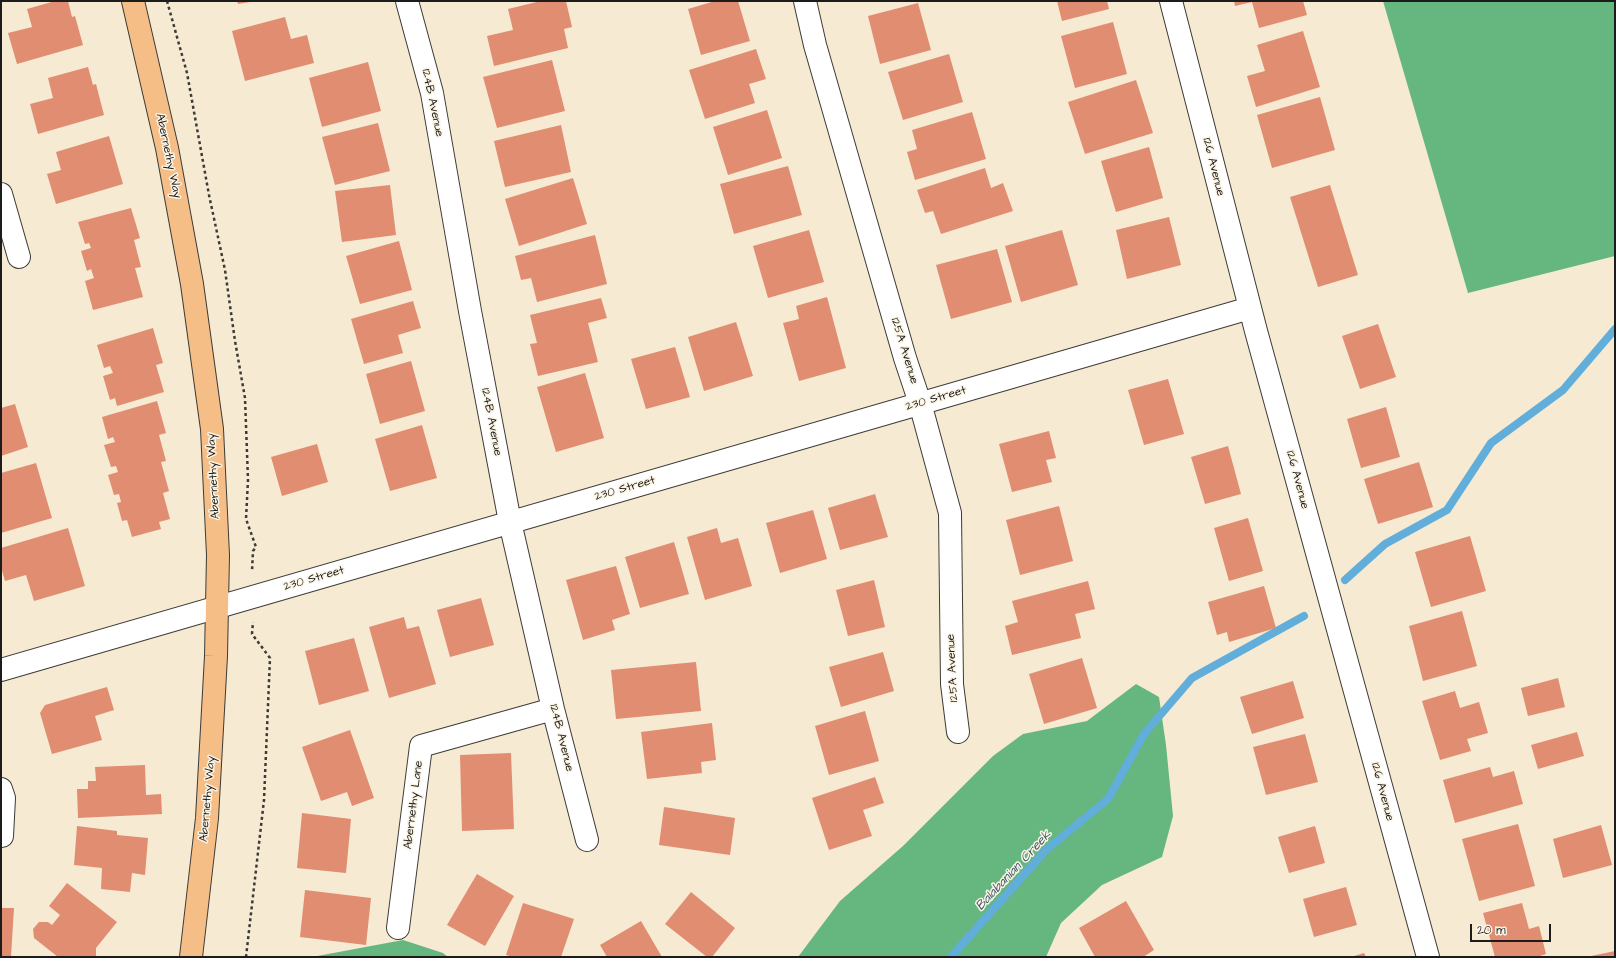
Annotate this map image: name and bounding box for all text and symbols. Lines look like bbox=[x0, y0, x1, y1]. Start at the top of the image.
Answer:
street label: 124B Avenue bbox=[418, 68, 446, 138]
street label: Abernethy Way bbox=[152, 112, 184, 200]
street label: 126 Avenue bbox=[1199, 136, 1227, 198]
street label: 125A Avenue bbox=[887, 316, 921, 386]
street label: 230 Street bbox=[904, 383, 968, 415]
street label: 124B Avenue bbox=[477, 387, 505, 457]
street label: Abernethy Way bbox=[205, 433, 223, 519]
street label: 126 Avenue bbox=[1282, 449, 1312, 511]
street label: 230 Street bbox=[593, 473, 657, 505]
street label: 230 Street bbox=[282, 563, 346, 595]
street label: 125A Avenue bbox=[944, 633, 962, 703]
street label: 124B Avenue bbox=[546, 703, 576, 773]
street label: Abernethy Way bbox=[197, 755, 219, 843]
street label: Abernethy Lane bbox=[401, 760, 427, 850]
street label: 126 Avenue bbox=[1367, 761, 1397, 823]
water label: Balabanian Creek bbox=[973, 828, 1055, 914]
scale bar bbox=[1472, 916, 1553, 942]
text: 20 m bbox=[1477, 922, 1506, 939]

